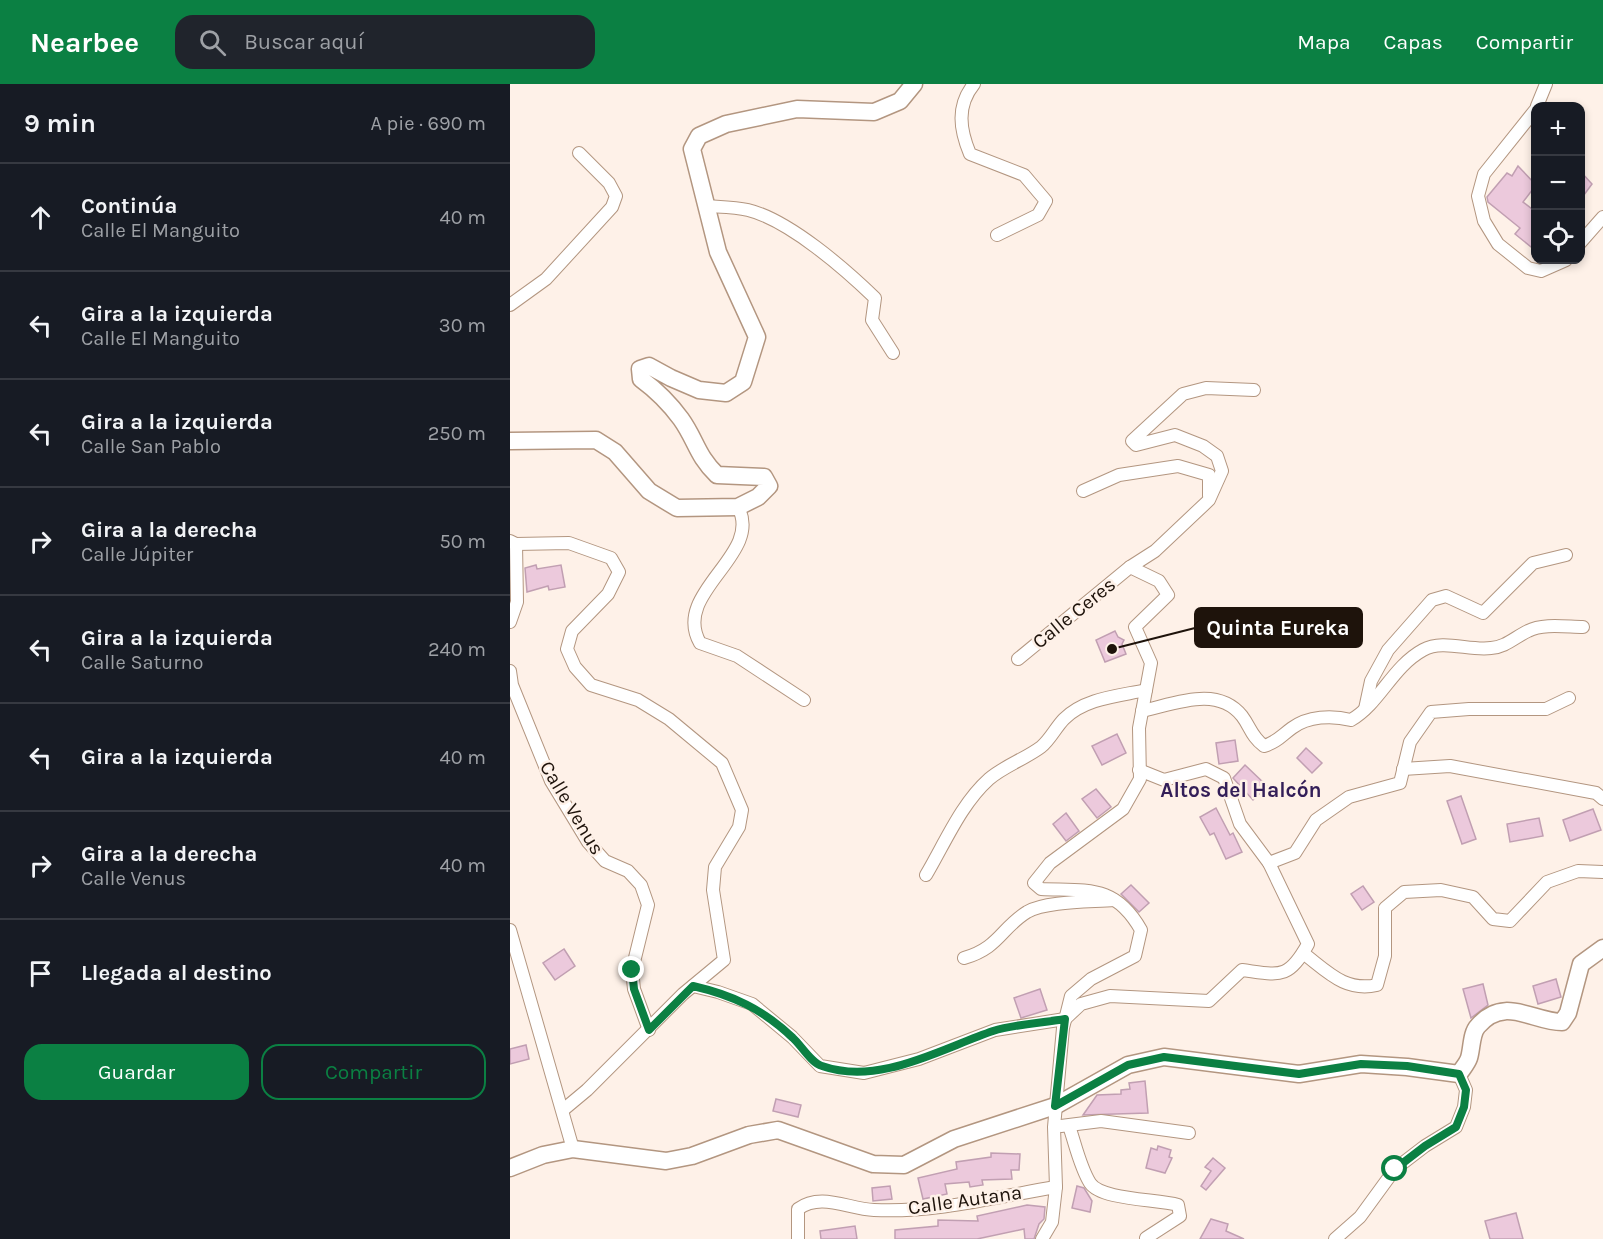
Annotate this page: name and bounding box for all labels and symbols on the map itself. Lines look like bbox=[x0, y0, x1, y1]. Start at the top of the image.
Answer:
street label: Calle Ceres bbox=[1028, 573, 1120, 653]
callout: Quinta Eureka bbox=[1195, 608, 1362, 647]
text: Quinta Eureka bbox=[1207, 616, 1350, 640]
street label: Calle Venus bbox=[535, 757, 609, 859]
district label: Altos del Halcón bbox=[1160, 778, 1322, 802]
route end bbox=[618, 956, 644, 982]
route start bbox=[1381, 1155, 1407, 1181]
street label: Calle Autana bbox=[907, 1181, 1023, 1219]

